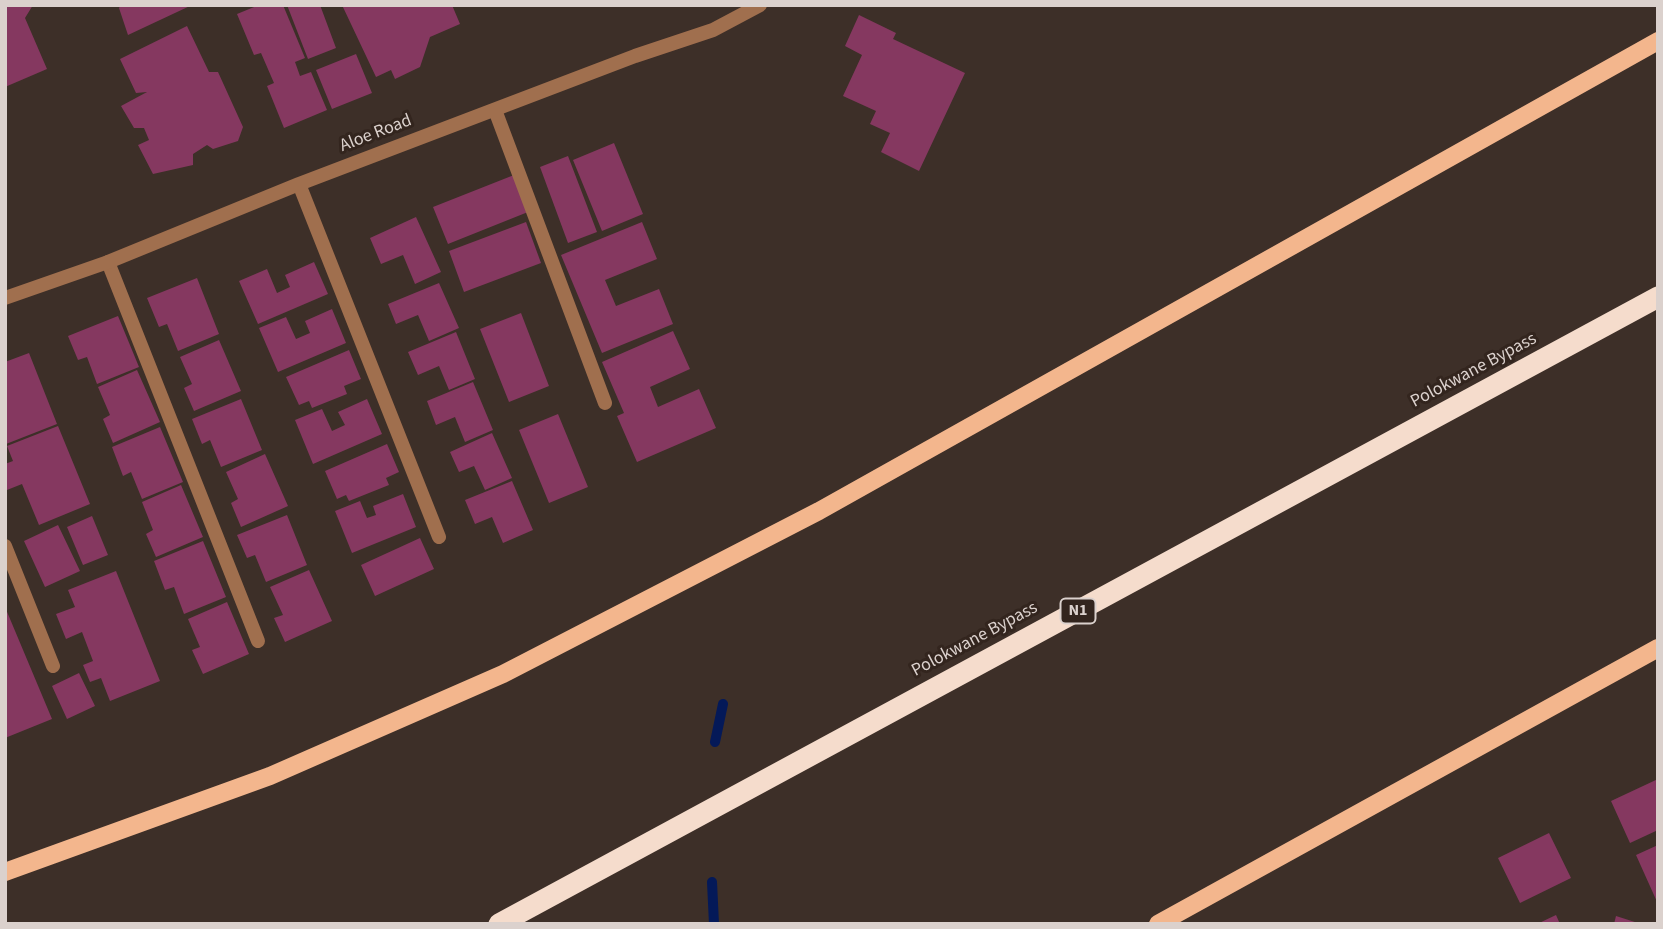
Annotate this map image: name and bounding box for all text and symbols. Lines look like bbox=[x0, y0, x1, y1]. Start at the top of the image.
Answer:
street label: Aloe Road bbox=[337, 110, 415, 158]
street label: Polokwane Bypass bbox=[1407, 329, 1541, 413]
street label: Polokwane Bypass bbox=[908, 598, 1042, 682]
road number: N1 bbox=[1060, 598, 1096, 624]

